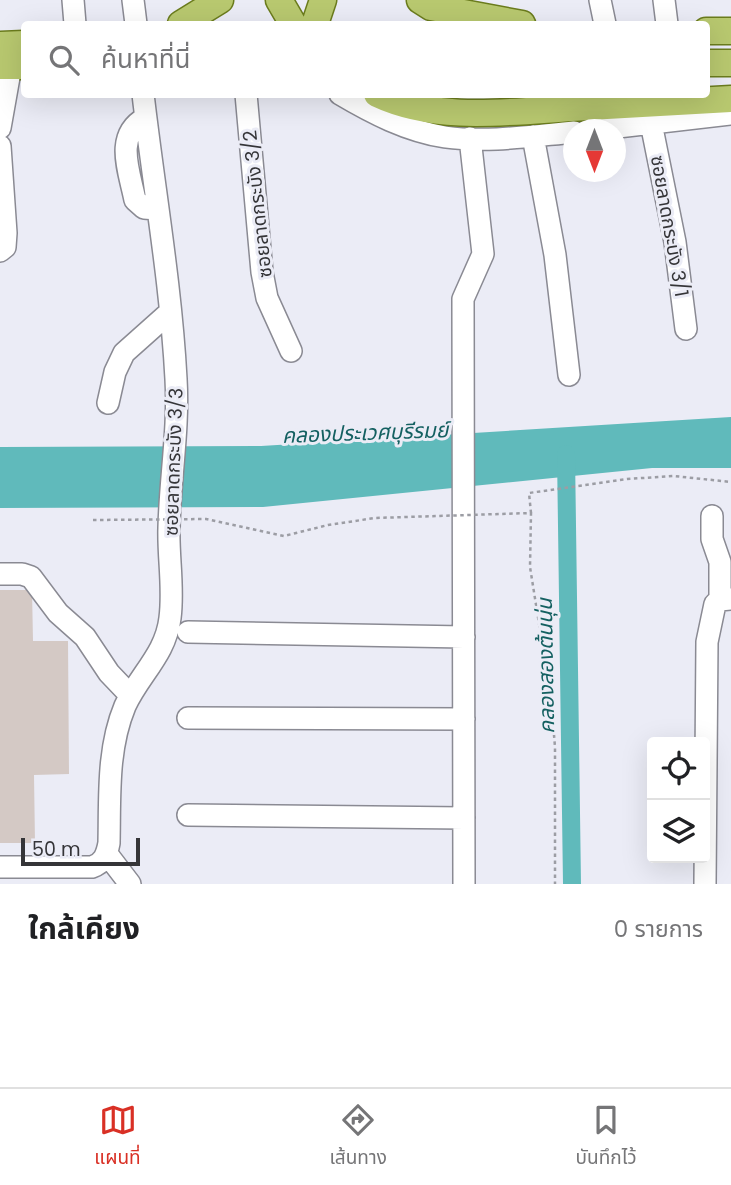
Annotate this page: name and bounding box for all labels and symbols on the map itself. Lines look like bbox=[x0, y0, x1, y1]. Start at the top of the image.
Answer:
north arrow bbox=[563, 119, 626, 182]
street label: ซอยลาดกระบัง 3/2 bbox=[236, 129, 279, 279]
street label: ซอยลาดกระบัง 3/1 bbox=[644, 153, 695, 299]
street label: ซอยลาดกระบัง 3/3 bbox=[157, 387, 190, 537]
water label: คลองประเวศบุรีรมย์ bbox=[281, 415, 453, 450]
water label: คลองสองต้นนุ่น bbox=[530, 597, 561, 734]
scale bar bbox=[21, 835, 140, 867]

